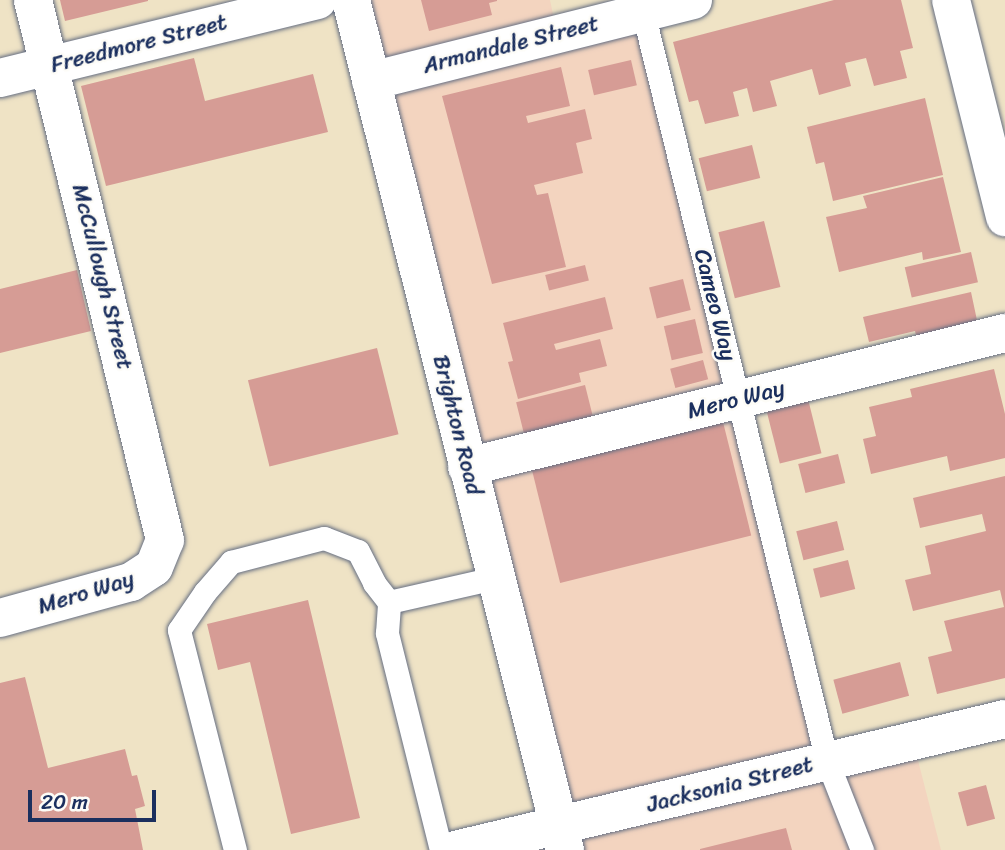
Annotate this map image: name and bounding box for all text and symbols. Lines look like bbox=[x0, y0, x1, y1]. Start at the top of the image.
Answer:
street label: Freedmore Street bbox=[48, 9, 230, 79]
street label: Armandale Street bbox=[420, 10, 602, 80]
street label: McCullough Street bbox=[66, 181, 138, 373]
street label: Cameo Way bbox=[688, 246, 742, 364]
street label: Brighton Road bbox=[426, 352, 488, 498]
street label: Mero Way bbox=[685, 375, 787, 425]
street label: Mero Way bbox=[35, 565, 137, 621]
street label: Jacksonia Street bbox=[644, 751, 816, 819]
scale bar bbox=[32, 776, 159, 820]
text: 20 m bbox=[41, 783, 88, 821]

